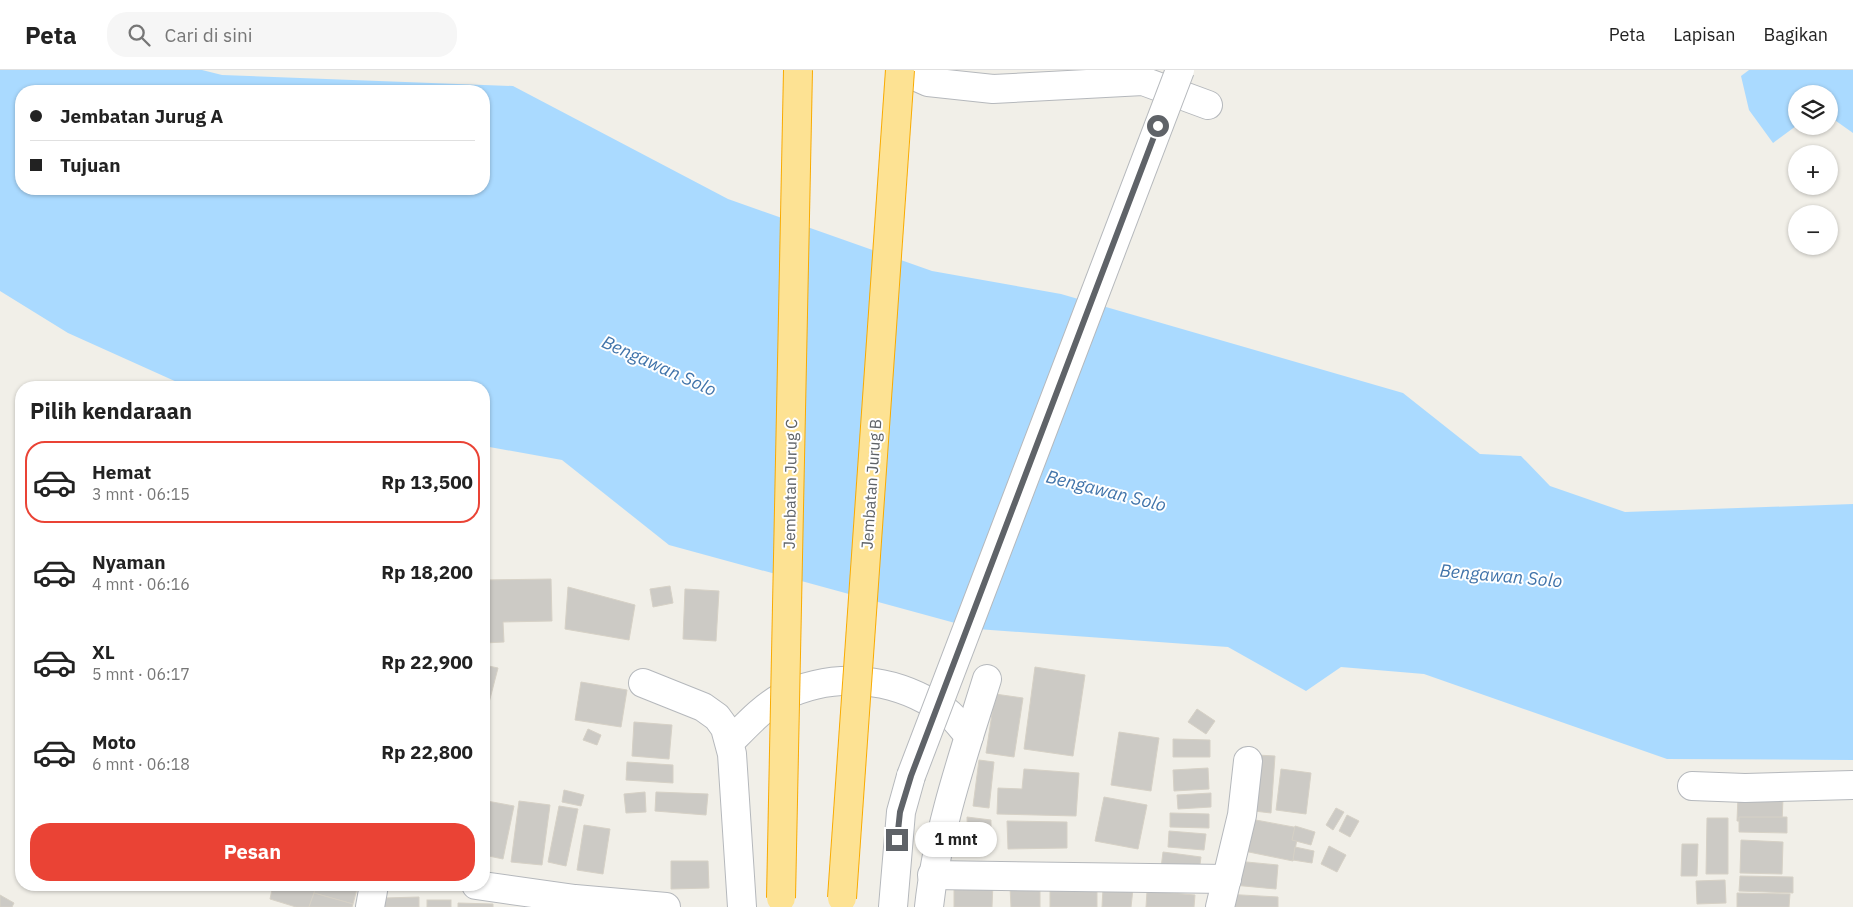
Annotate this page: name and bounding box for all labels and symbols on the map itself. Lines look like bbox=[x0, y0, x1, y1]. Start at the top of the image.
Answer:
route start bbox=[1147, 115, 1169, 137]
water label: Bengawan Solo bbox=[598, 330, 720, 401]
street label: Jembatan Jurug B bbox=[856, 418, 886, 550]
street label: Jembatan Jurug C bbox=[779, 419, 801, 549]
water label: Bengawan Solo bbox=[1044, 464, 1169, 517]
water label: Bengawan Solo bbox=[1439, 559, 1563, 592]
callout: 1 mnt bbox=[914, 822, 997, 858]
route end bbox=[886, 829, 908, 851]

